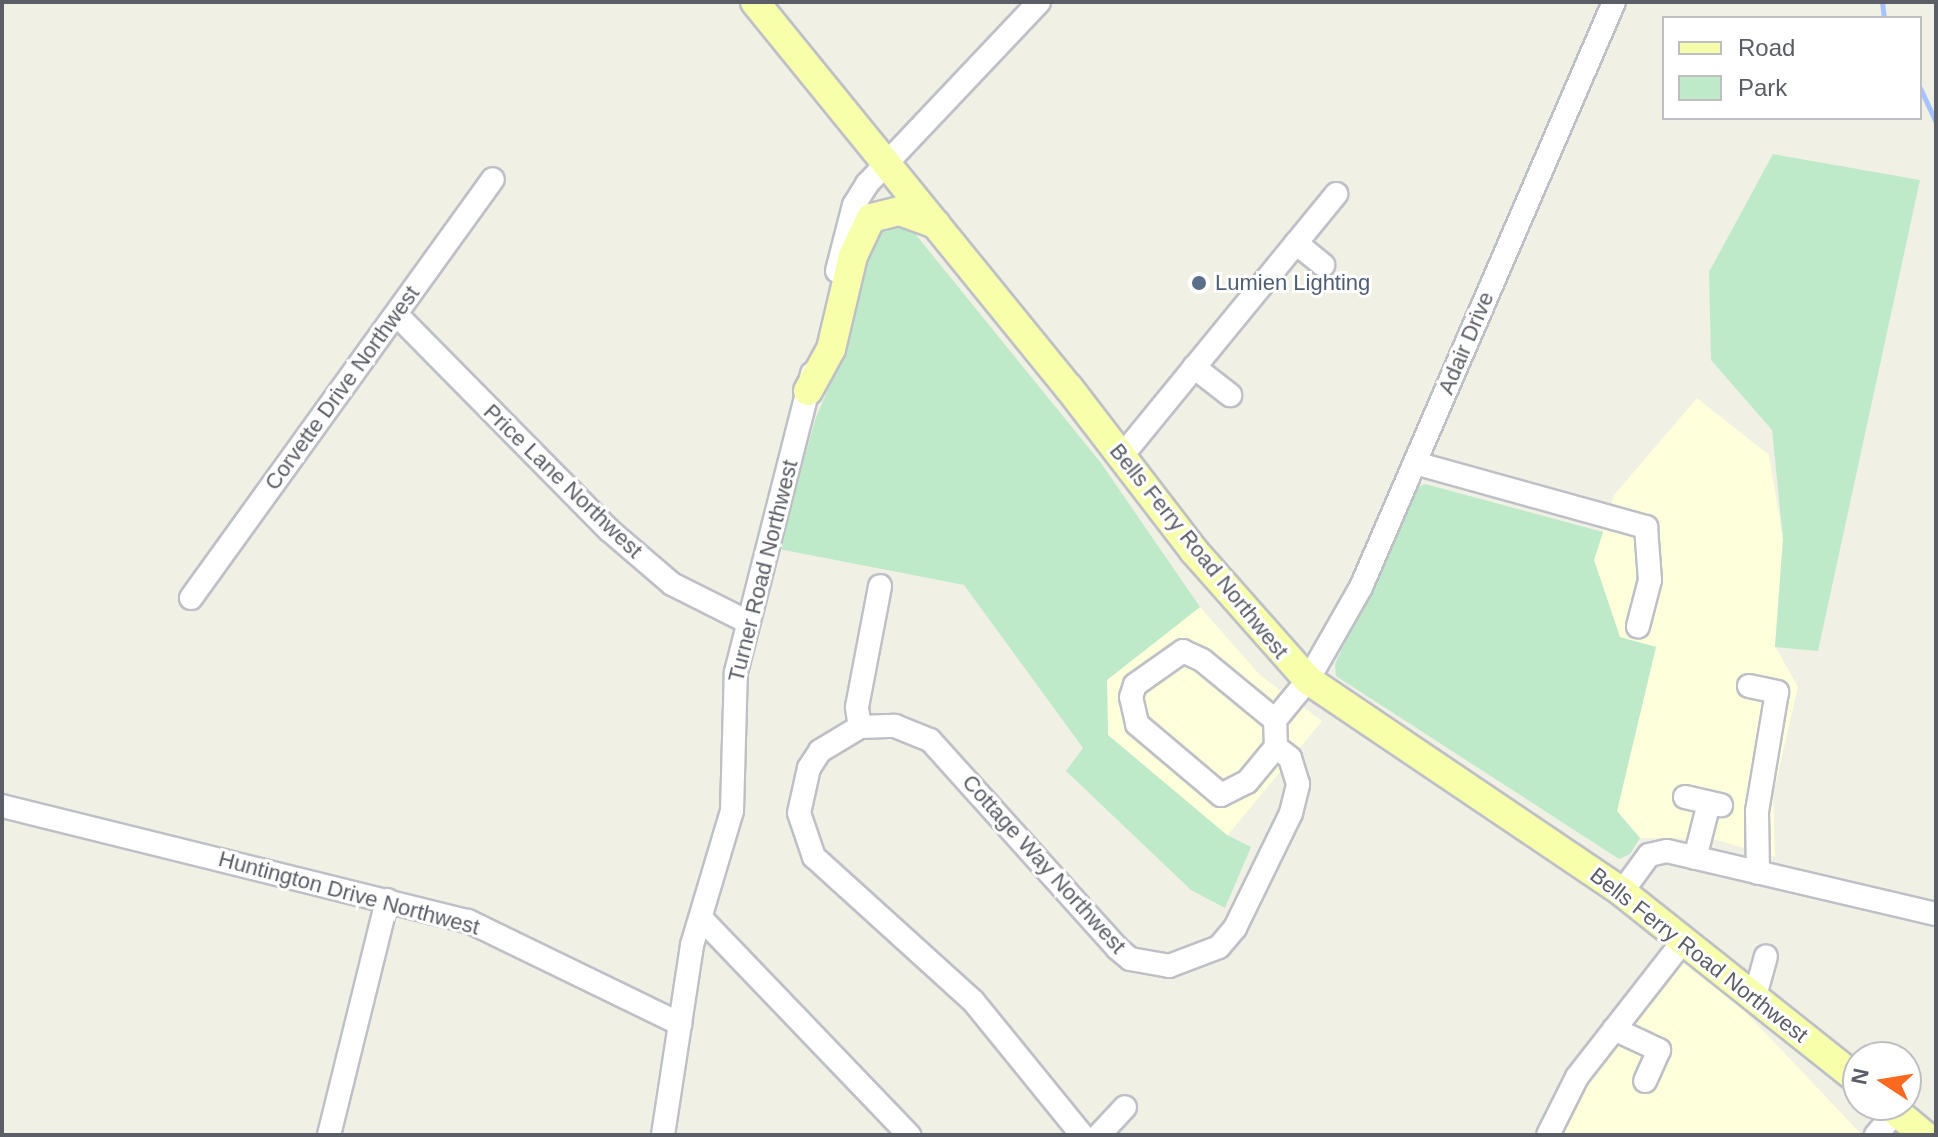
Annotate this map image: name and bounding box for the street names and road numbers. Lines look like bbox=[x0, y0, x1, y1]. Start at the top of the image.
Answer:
street label: Corvette Drive Northwest bbox=[259, 281, 425, 495]
street label: Adair Drive bbox=[1433, 288, 1499, 398]
street label: Price Lane Northwest bbox=[478, 398, 648, 564]
street label: Bells Ferry Road Northwest bbox=[1104, 438, 1294, 664]
street label: Turner Road Northwest bbox=[723, 457, 803, 685]
street label: Cottage Way Northwest bbox=[957, 769, 1131, 959]
street label: Huntington Drive Northwest bbox=[216, 845, 482, 941]
street label: Bells Ferry Road Northwest bbox=[1585, 862, 1813, 1048]

